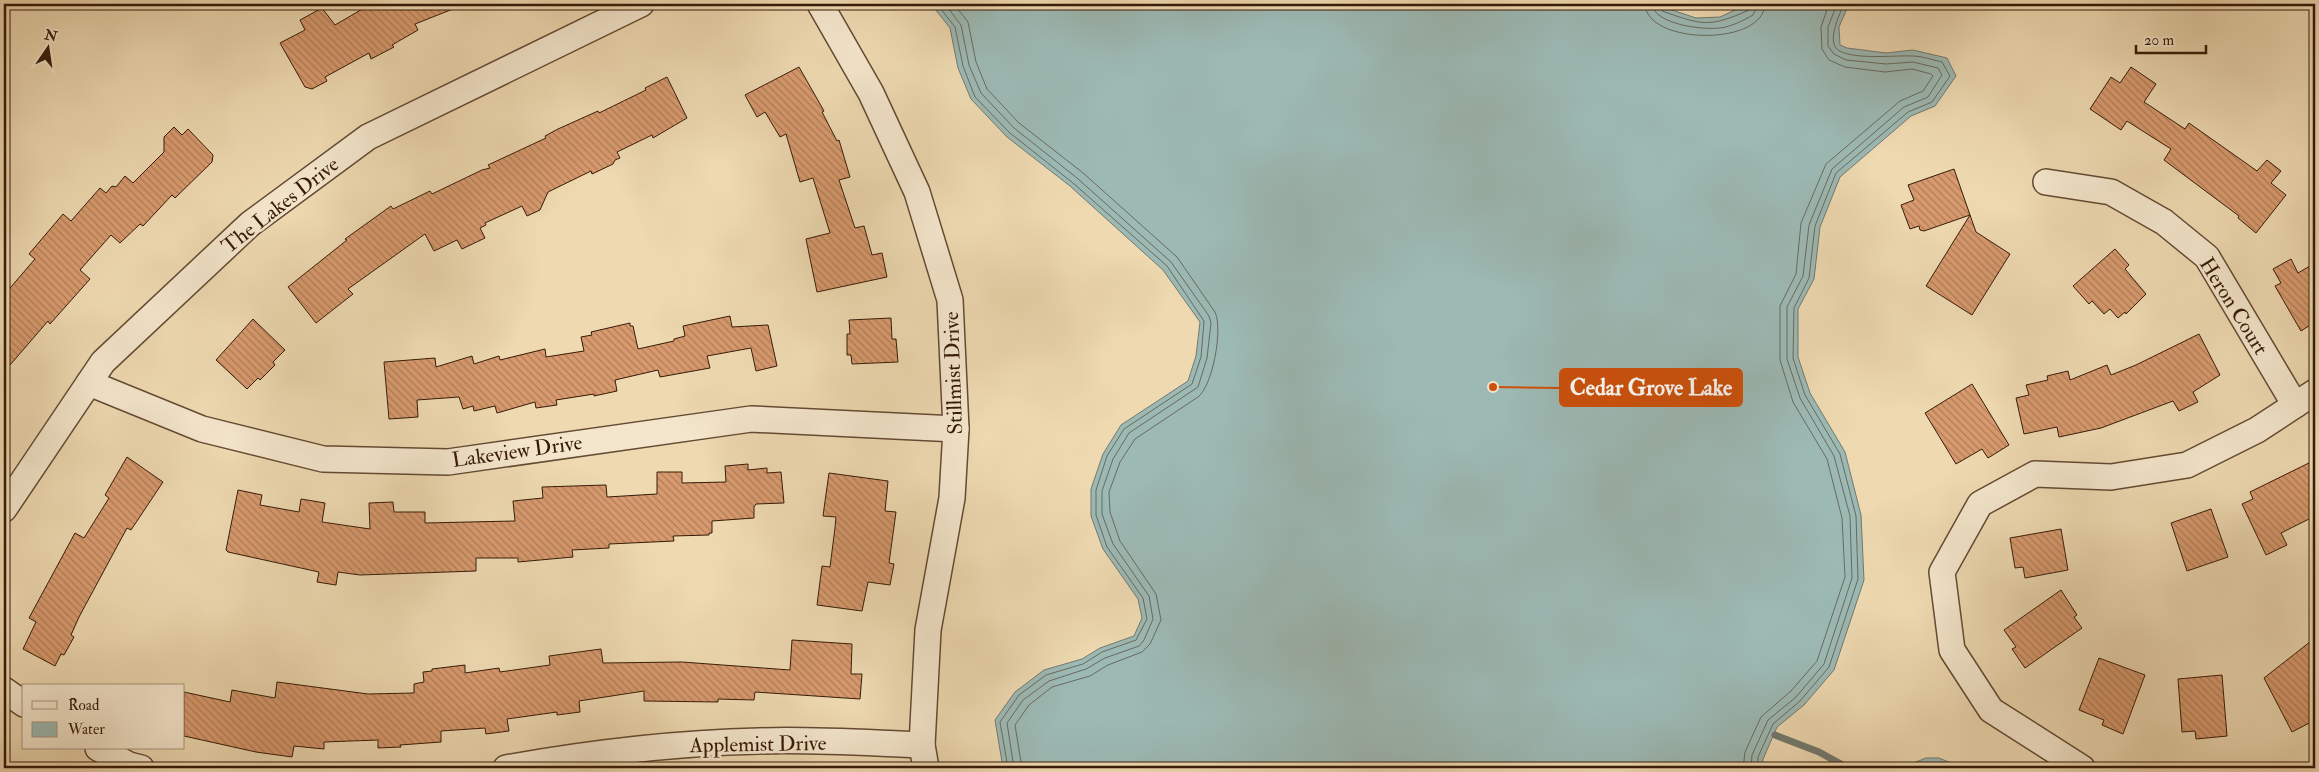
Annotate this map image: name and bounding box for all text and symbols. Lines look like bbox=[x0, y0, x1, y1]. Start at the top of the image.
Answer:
north arrow bbox=[22, 22, 72, 72]
scale bar bbox=[2136, 22, 2206, 54]
text: N bbox=[42, 26, 59, 46]
text: 20 m bbox=[2144, 31, 2174, 50]
street label: The Lakes Drive bbox=[216, 151, 345, 260]
street label: Heron Court bbox=[2193, 253, 2274, 360]
street label: Stillmist Drive bbox=[938, 311, 969, 435]
callout: Cedar Grove Lake bbox=[1560, 369, 1742, 406]
text: Cedar Grove Lake bbox=[1570, 374, 1733, 402]
street label: Lakeview Drive bbox=[450, 429, 584, 474]
legend bbox=[22, 684, 185, 750]
text: Road bbox=[68, 696, 100, 715]
text: Water bbox=[67, 720, 105, 739]
street label: Applemist Drive bbox=[688, 730, 827, 759]

